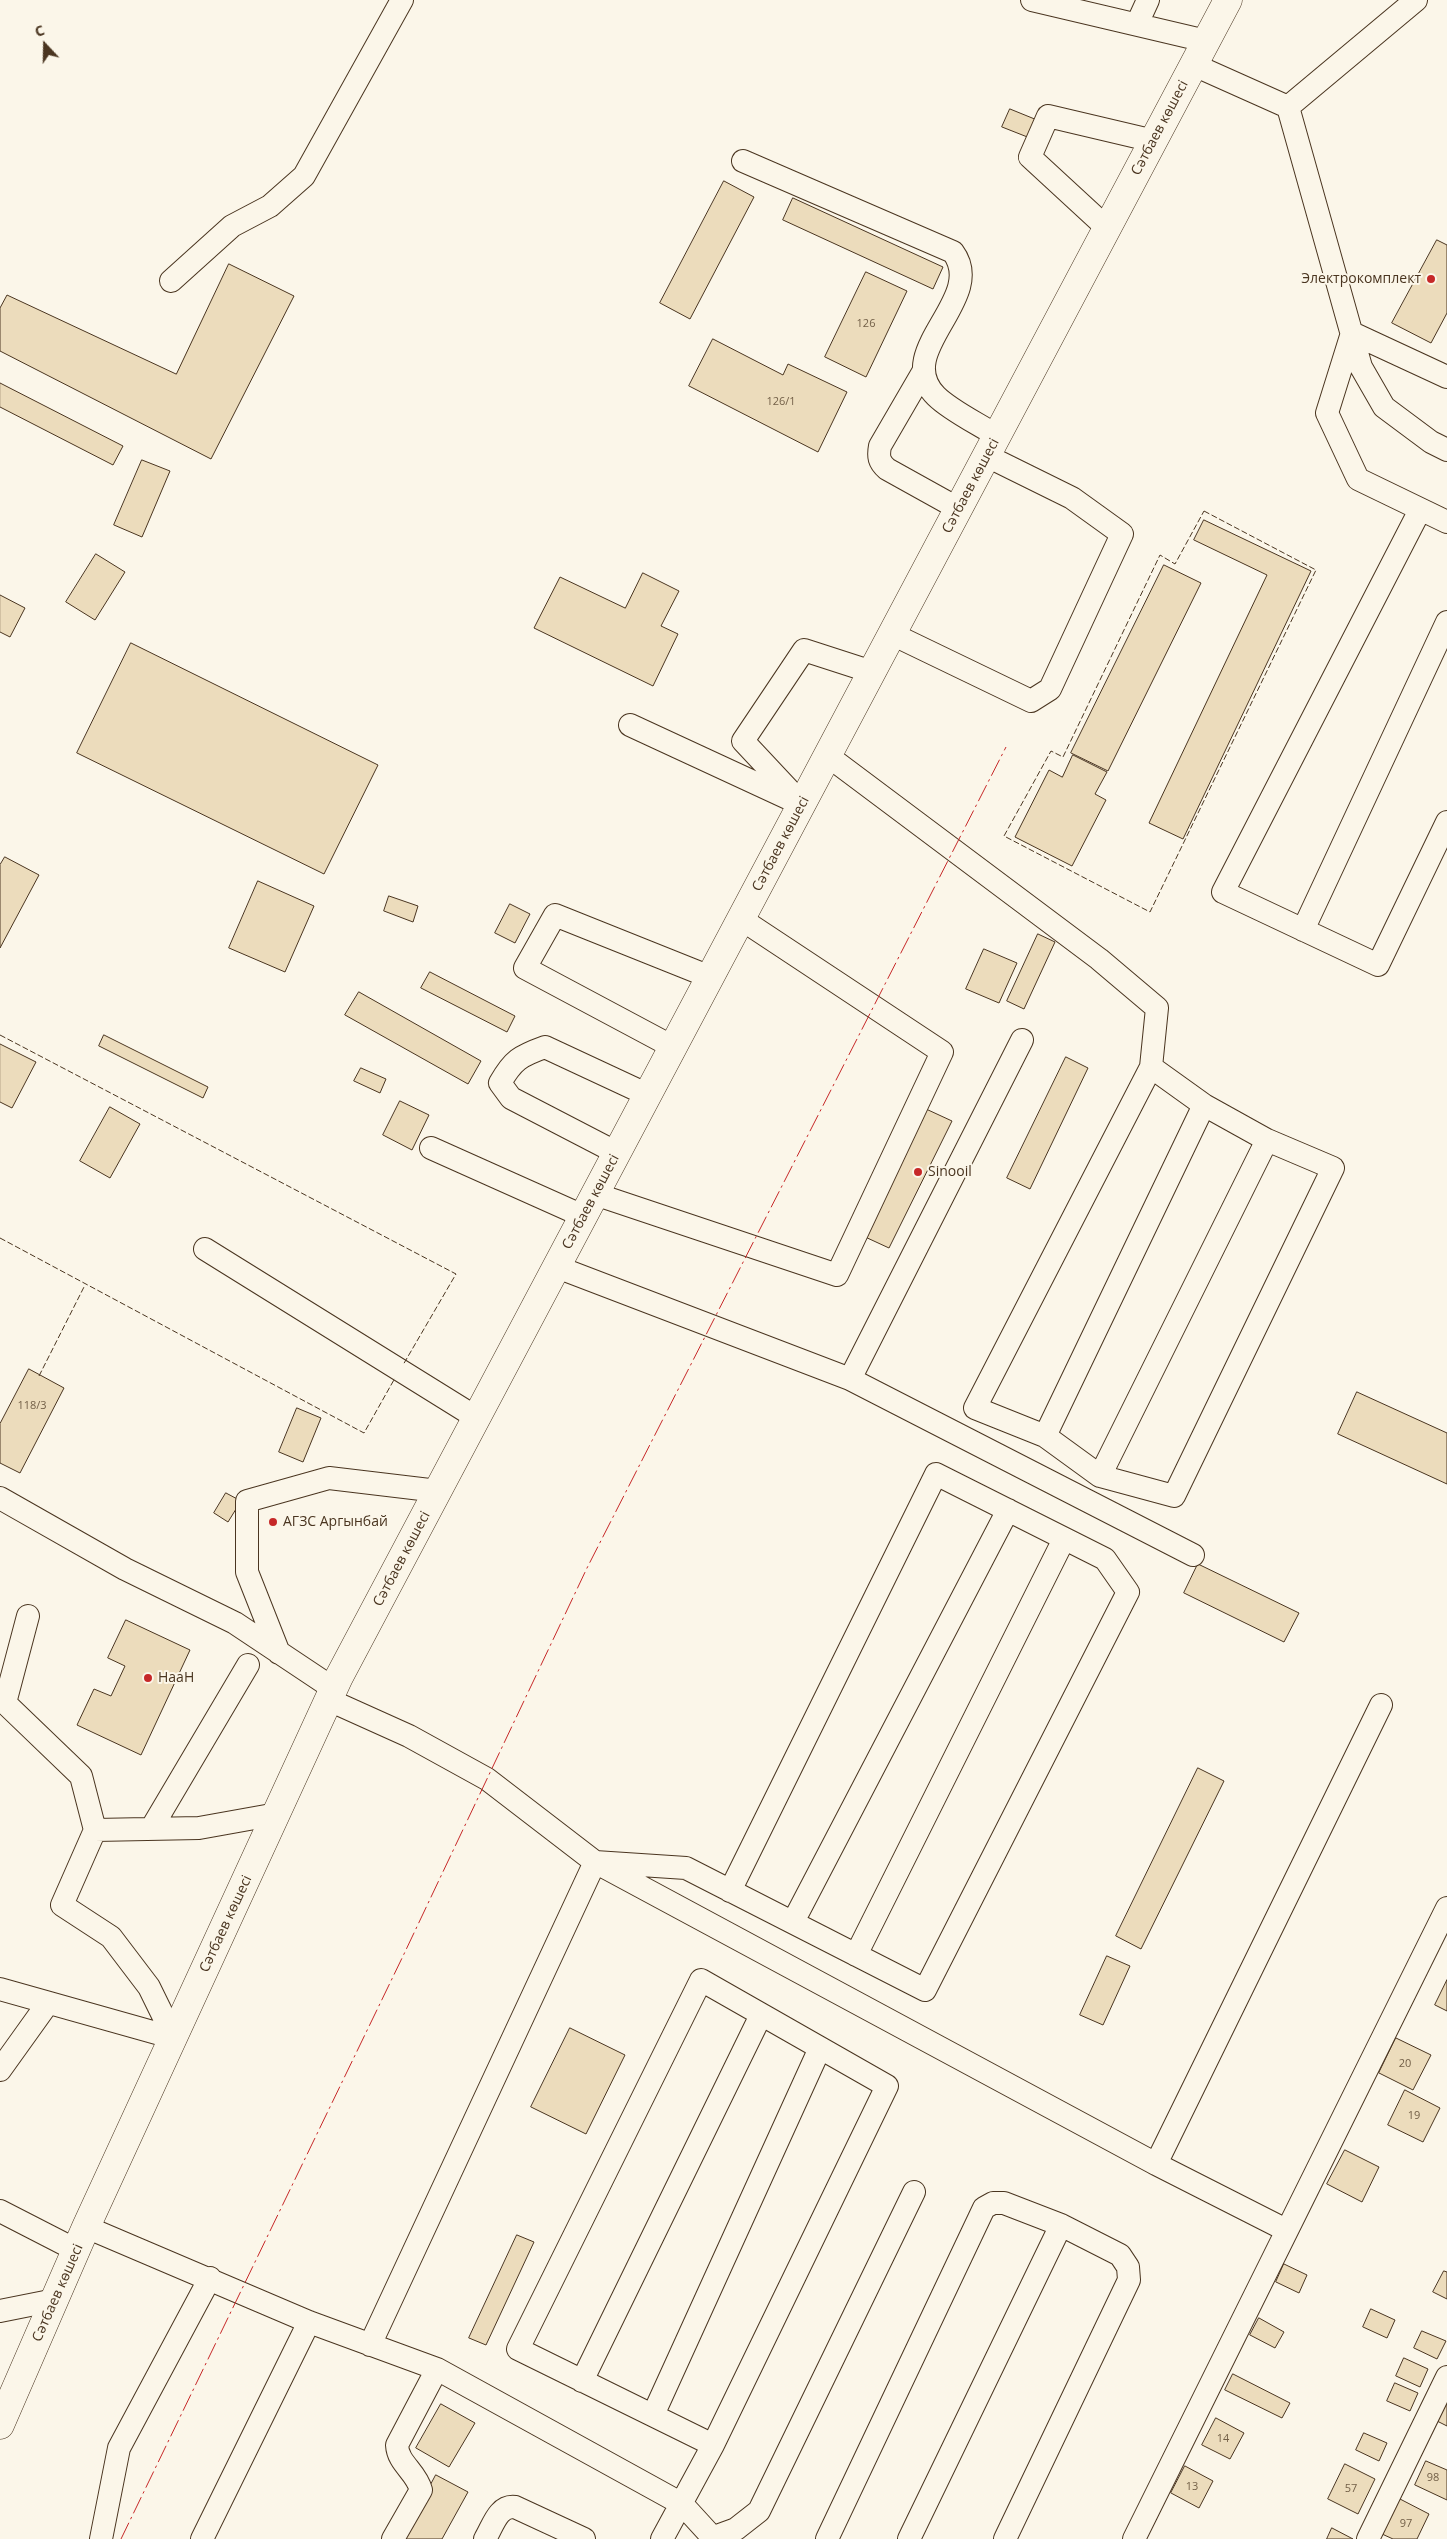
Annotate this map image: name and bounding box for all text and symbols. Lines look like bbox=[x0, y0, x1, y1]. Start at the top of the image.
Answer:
north arrow bbox=[20, 20, 70, 70]
text: С bbox=[32, 20, 47, 41]
street label: Сәтбаев көшесі bbox=[1128, 78, 1192, 178]
place label: Электрокомплект bbox=[1301, 271, 1421, 287]
marker: Электрокомплект bbox=[1425, 273, 1437, 285]
house number: 126 bbox=[857, 317, 875, 331]
house number: 126/1 bbox=[766, 395, 796, 409]
street label: Сәтбаев көшесі bbox=[939, 436, 1003, 536]
street label: Сәтбаев көшесі bbox=[749, 794, 813, 894]
street label: Сәтбаев көшесі bbox=[559, 1152, 623, 1252]
place label: Sinooil bbox=[928, 1164, 972, 1180]
marker: Sinooil bbox=[912, 1166, 924, 1178]
house number: 118/3 bbox=[17, 1399, 47, 1413]
street label: Сәтбаев көшесі bbox=[370, 1509, 434, 1609]
place label: АГЗС Аргынбай bbox=[283, 1514, 388, 1530]
marker: АГЗС Аргынбай bbox=[267, 1516, 279, 1528]
place label: НааН bbox=[158, 1670, 194, 1686]
marker: НааН bbox=[142, 1672, 154, 1684]
street label: Сәтбаев көшесі bbox=[196, 1873, 256, 1975]
house number: 20 bbox=[1399, 2057, 1411, 2071]
house number: 19 bbox=[1408, 2109, 1420, 2123]
street label: Сәтбаев көшесі bbox=[29, 2242, 87, 2344]
house number: 14 bbox=[1217, 2432, 1229, 2446]
house number: 98 bbox=[1427, 2471, 1439, 2485]
house number: 13 bbox=[1186, 2480, 1198, 2494]
house number: 57 bbox=[1345, 2482, 1357, 2496]
house number: 97 bbox=[1400, 2517, 1412, 2531]

